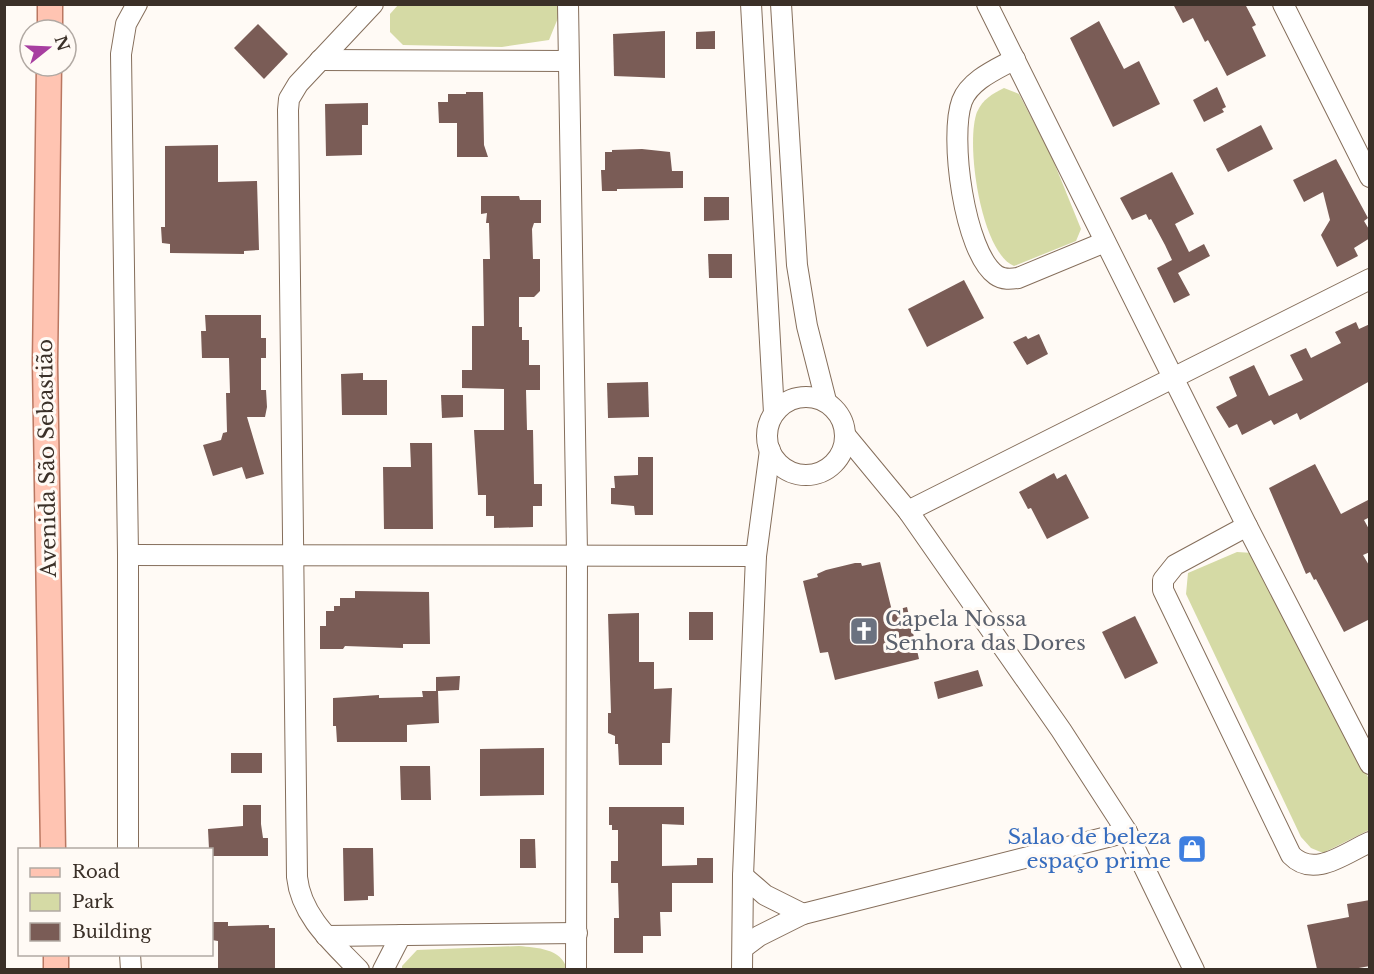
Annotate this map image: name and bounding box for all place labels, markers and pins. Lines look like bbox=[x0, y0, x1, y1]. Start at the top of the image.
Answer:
place label: Capela Nossa Senhora das Dores bbox=[885, 606, 1086, 656]
church icon: Capela Nossa Senhora das Dores bbox=[848, 615, 880, 647]
place label: Salao de beleza espaço prime bbox=[1007, 824, 1171, 874]
shop icon: Salao de beleza espaço prime bbox=[1176, 833, 1208, 865]

